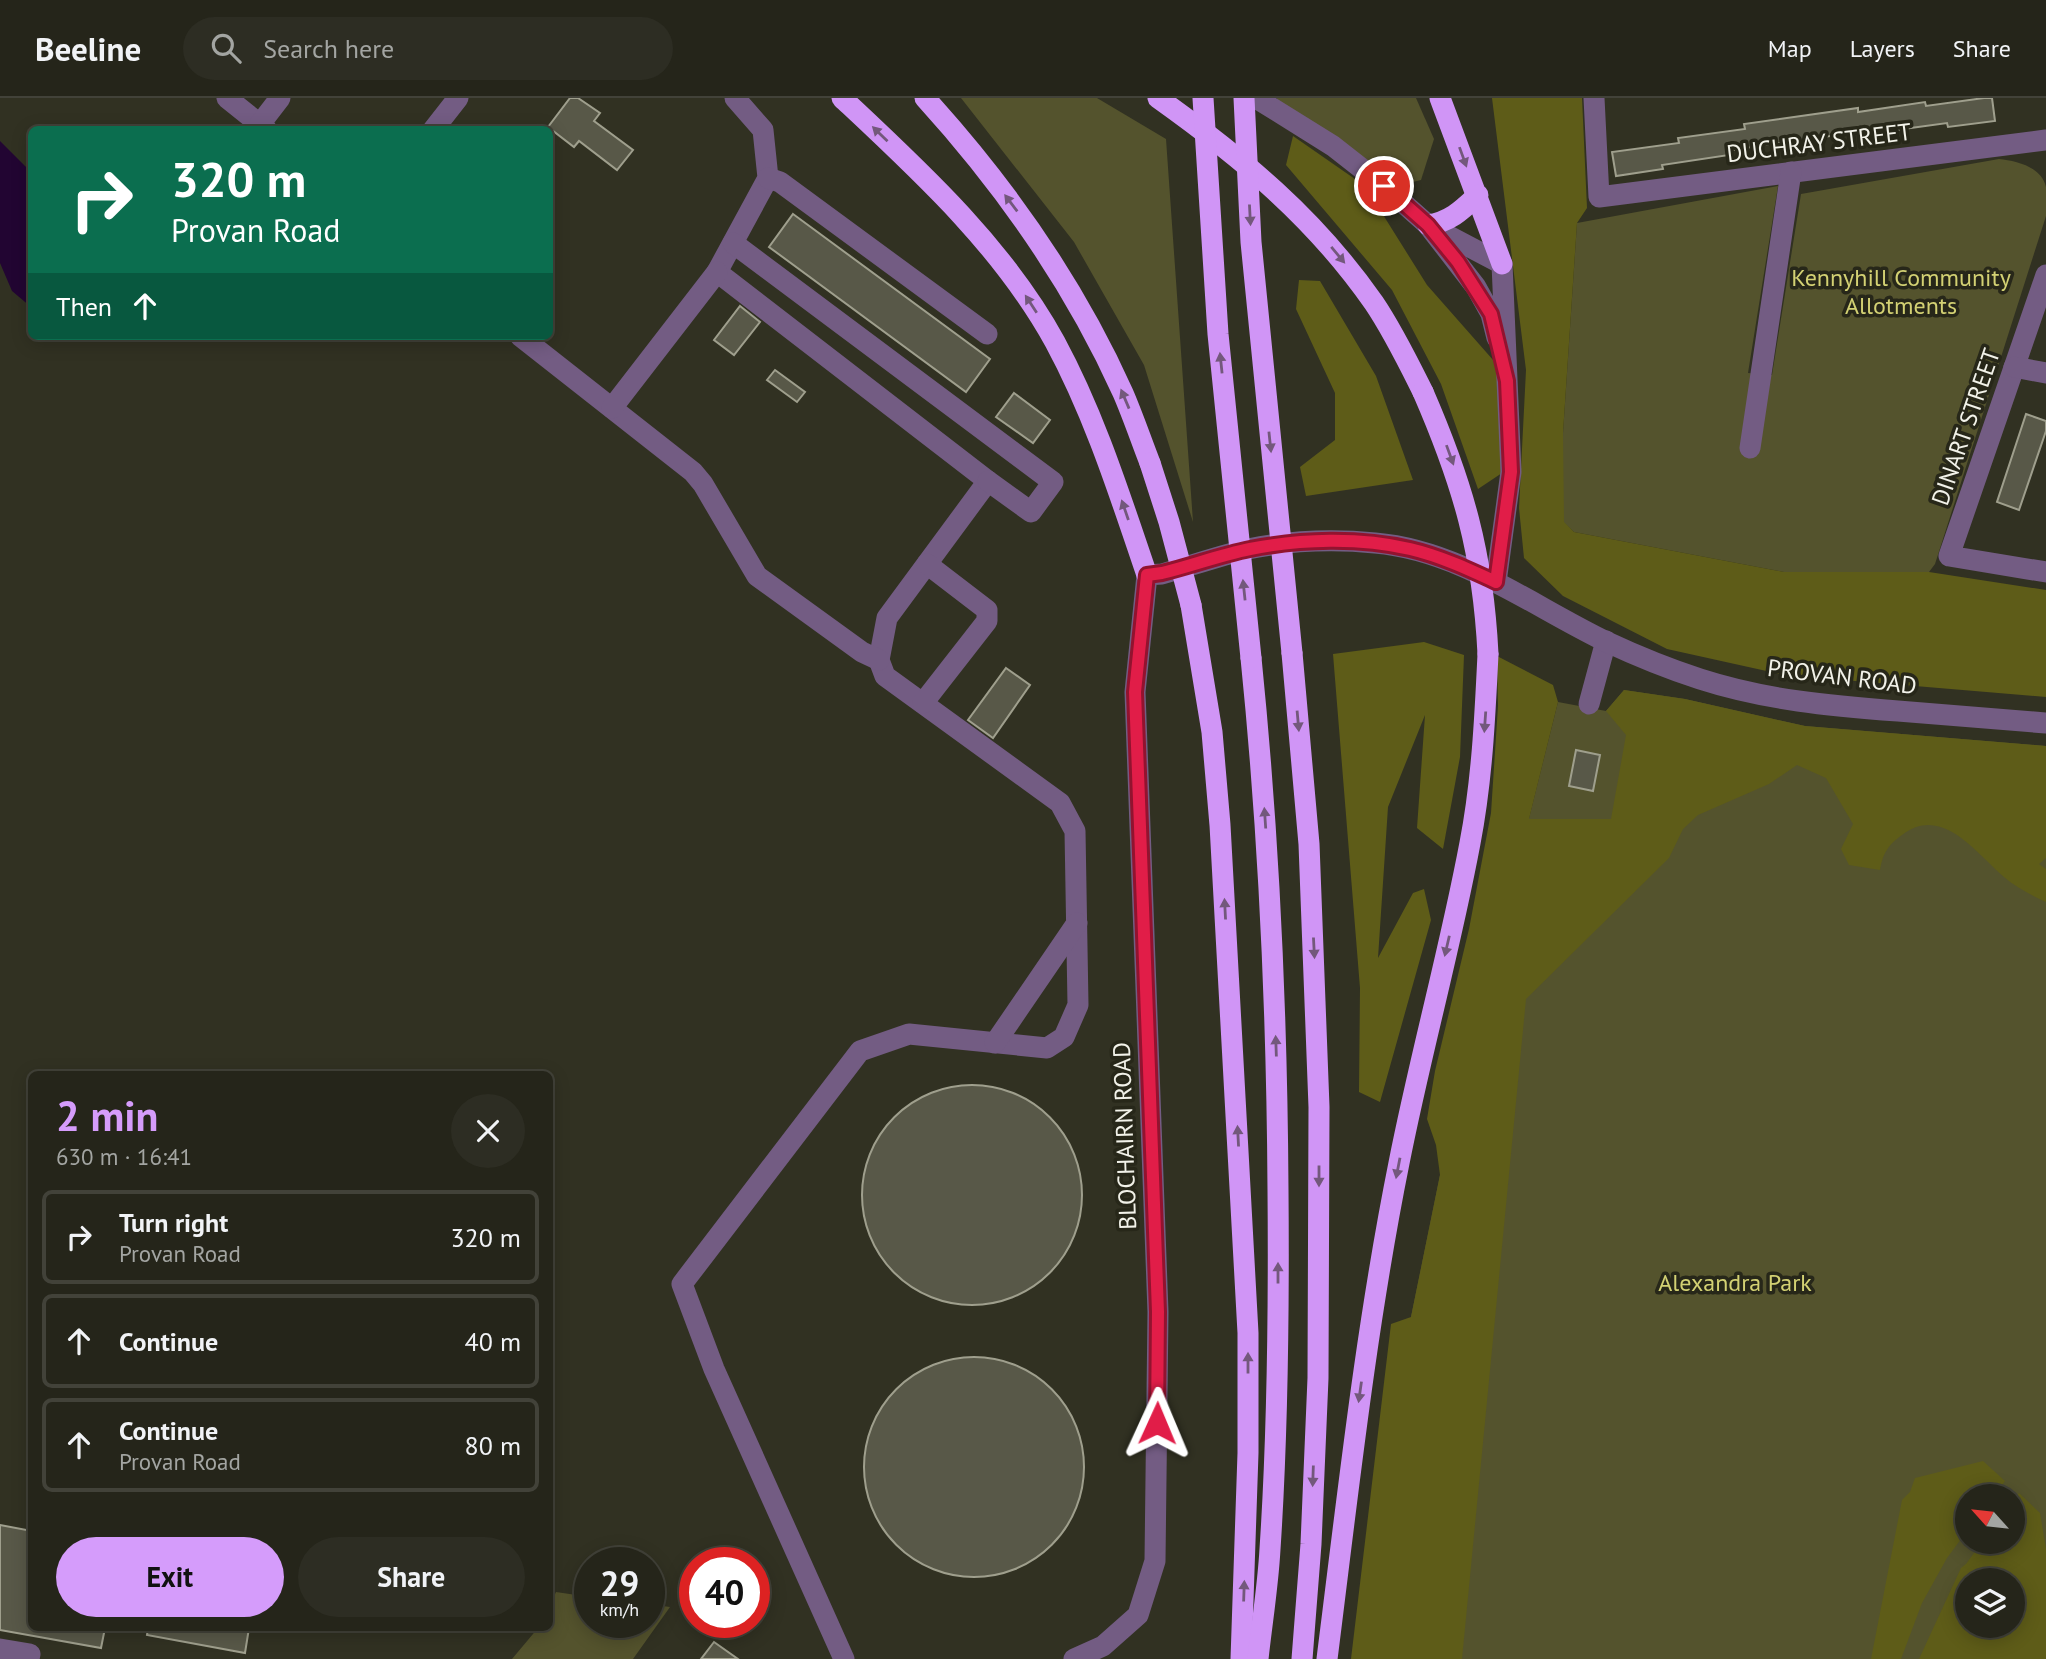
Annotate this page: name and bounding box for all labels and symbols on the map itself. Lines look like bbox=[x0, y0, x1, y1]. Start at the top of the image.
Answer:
street label: DUCHRAY STREET bbox=[1725, 116, 1913, 169]
one-way arrow bbox=[872, 127, 889, 143]
one-way arrow bbox=[1458, 146, 1469, 167]
pin bbox=[1354, 156, 1414, 216]
one-way arrow bbox=[1004, 194, 1018, 212]
one-way arrow bbox=[1244, 204, 1255, 226]
one-way arrow bbox=[1330, 247, 1345, 264]
park label: Kennyhill Community Allotments bbox=[1791, 262, 2011, 321]
one-way arrow bbox=[1024, 294, 1037, 314]
street label: DINART STREET bbox=[1924, 344, 2007, 509]
one-way arrow bbox=[1215, 352, 1226, 374]
one-way arrow bbox=[1120, 388, 1131, 409]
one-way arrow bbox=[1265, 431, 1276, 453]
one-way arrow bbox=[1445, 444, 1456, 465]
one-way arrow bbox=[1119, 500, 1130, 521]
one-way arrow bbox=[1239, 578, 1250, 600]
street label: PROVAN ROAD bbox=[1766, 652, 1919, 701]
one-way arrow bbox=[1293, 710, 1304, 732]
one-way arrow bbox=[1479, 711, 1490, 733]
one-way arrow bbox=[1259, 807, 1270, 829]
one-way arrow bbox=[1219, 898, 1230, 920]
one-way arrow bbox=[1442, 935, 1453, 957]
one-way arrow bbox=[1308, 937, 1319, 959]
one-way arrow bbox=[1270, 1034, 1282, 1056]
street label: BLOCHAIRN ROAD bbox=[1106, 1042, 1143, 1230]
one-way arrow bbox=[1232, 1125, 1243, 1147]
one-way arrow bbox=[1392, 1157, 1403, 1179]
one-way arrow bbox=[1313, 1165, 1325, 1187]
one-way arrow bbox=[1272, 1262, 1284, 1284]
park label: Alexandra Park bbox=[1658, 1267, 1812, 1298]
one-way arrow bbox=[1242, 1352, 1254, 1374]
one-way arrow bbox=[1354, 1382, 1365, 1404]
position arrow bbox=[1120, 1386, 1194, 1460]
one-way arrow bbox=[1308, 1466, 1319, 1488]
north arrow bbox=[1955, 1484, 2025, 1554]
speed limit sign: 40 bbox=[679, 1547, 770, 1638]
one-way arrow bbox=[1238, 1580, 1249, 1602]

